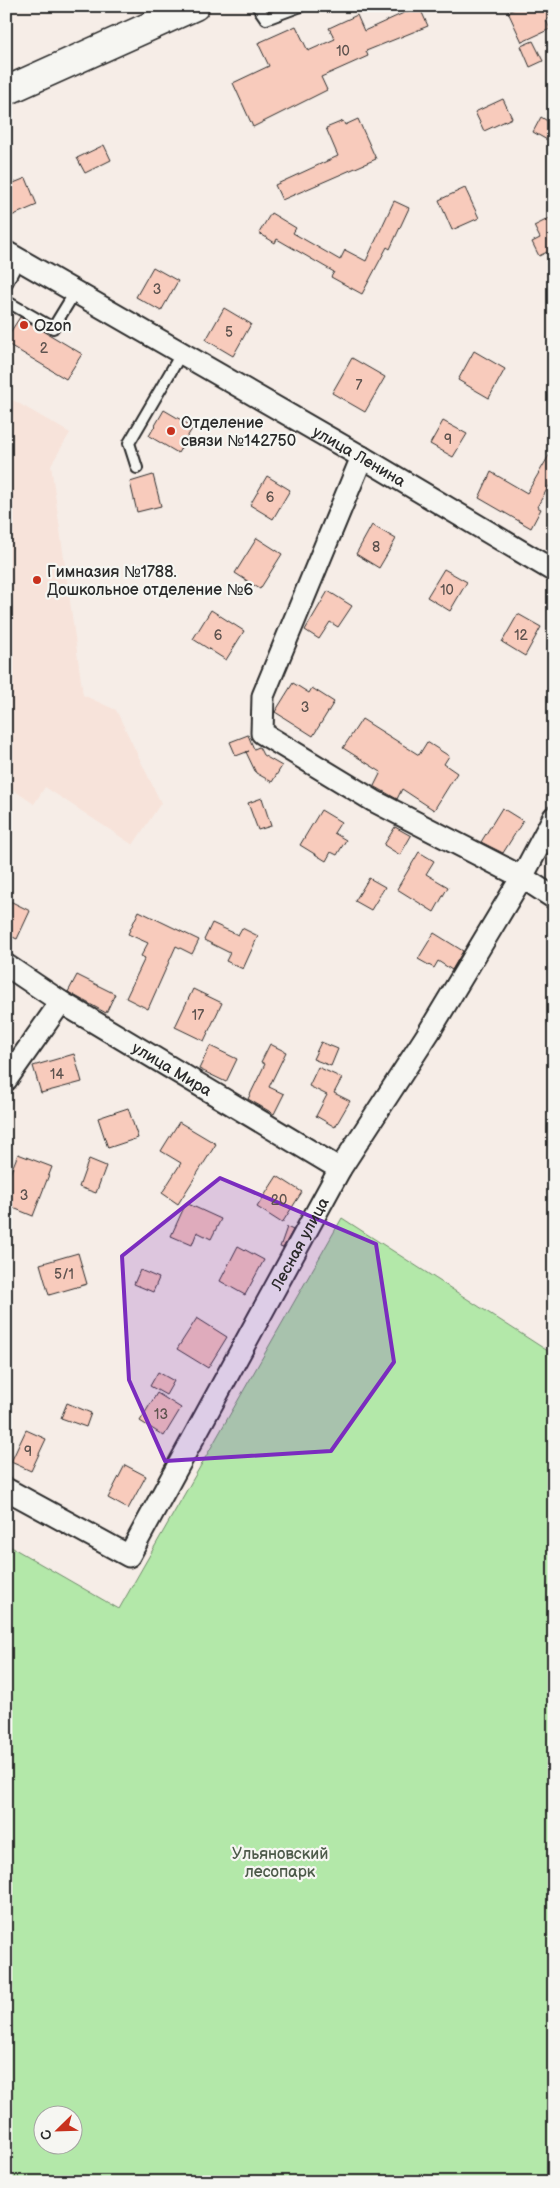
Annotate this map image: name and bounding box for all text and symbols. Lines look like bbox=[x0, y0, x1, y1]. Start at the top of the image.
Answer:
house number: 10 bbox=[336, 43, 350, 60]
house number: 3 bbox=[153, 281, 161, 298]
place label: Ozon bbox=[34, 317, 72, 336]
marker: Ozon bbox=[18, 319, 30, 331]
house number: 5 bbox=[225, 324, 233, 341]
house number: 2 bbox=[40, 340, 49, 357]
house number: 7 bbox=[356, 377, 363, 394]
place label: Отделение связи №142750 bbox=[181, 414, 296, 451]
street label: улица Ленина bbox=[309, 423, 409, 492]
marker: Отделение связи №142750 bbox=[165, 425, 177, 437]
house number: 9 bbox=[444, 431, 452, 448]
house number: 6 bbox=[266, 489, 275, 506]
house number: 8 bbox=[372, 539, 380, 556]
place label: Гимназия №1788. Дошкольное отделение №6 bbox=[47, 563, 254, 600]
marker: Гимназия №1788. Дошкольное отделение №6 bbox=[31, 574, 43, 586]
house number: 10 bbox=[440, 582, 454, 599]
house number: 6 bbox=[214, 627, 223, 644]
house number: 12 bbox=[514, 627, 529, 644]
house number: 3 bbox=[301, 699, 309, 716]
house number: 17 bbox=[192, 1007, 204, 1024]
street label: улица Мира bbox=[128, 1039, 215, 1101]
house number: 14 bbox=[50, 1066, 64, 1083]
house number: 3 bbox=[20, 1187, 28, 1204]
house number: 20 bbox=[271, 1192, 287, 1209]
street label: Лесная улица bbox=[267, 1194, 334, 1295]
house number: 5/1 bbox=[54, 1266, 74, 1283]
house number: 13 bbox=[154, 1406, 168, 1423]
house number: 9 bbox=[24, 1443, 32, 1460]
park label: Ульяновский лесопарк bbox=[232, 1845, 328, 1882]
north arrow bbox=[32, 2106, 82, 2156]
text: С bbox=[37, 2127, 56, 2143]

